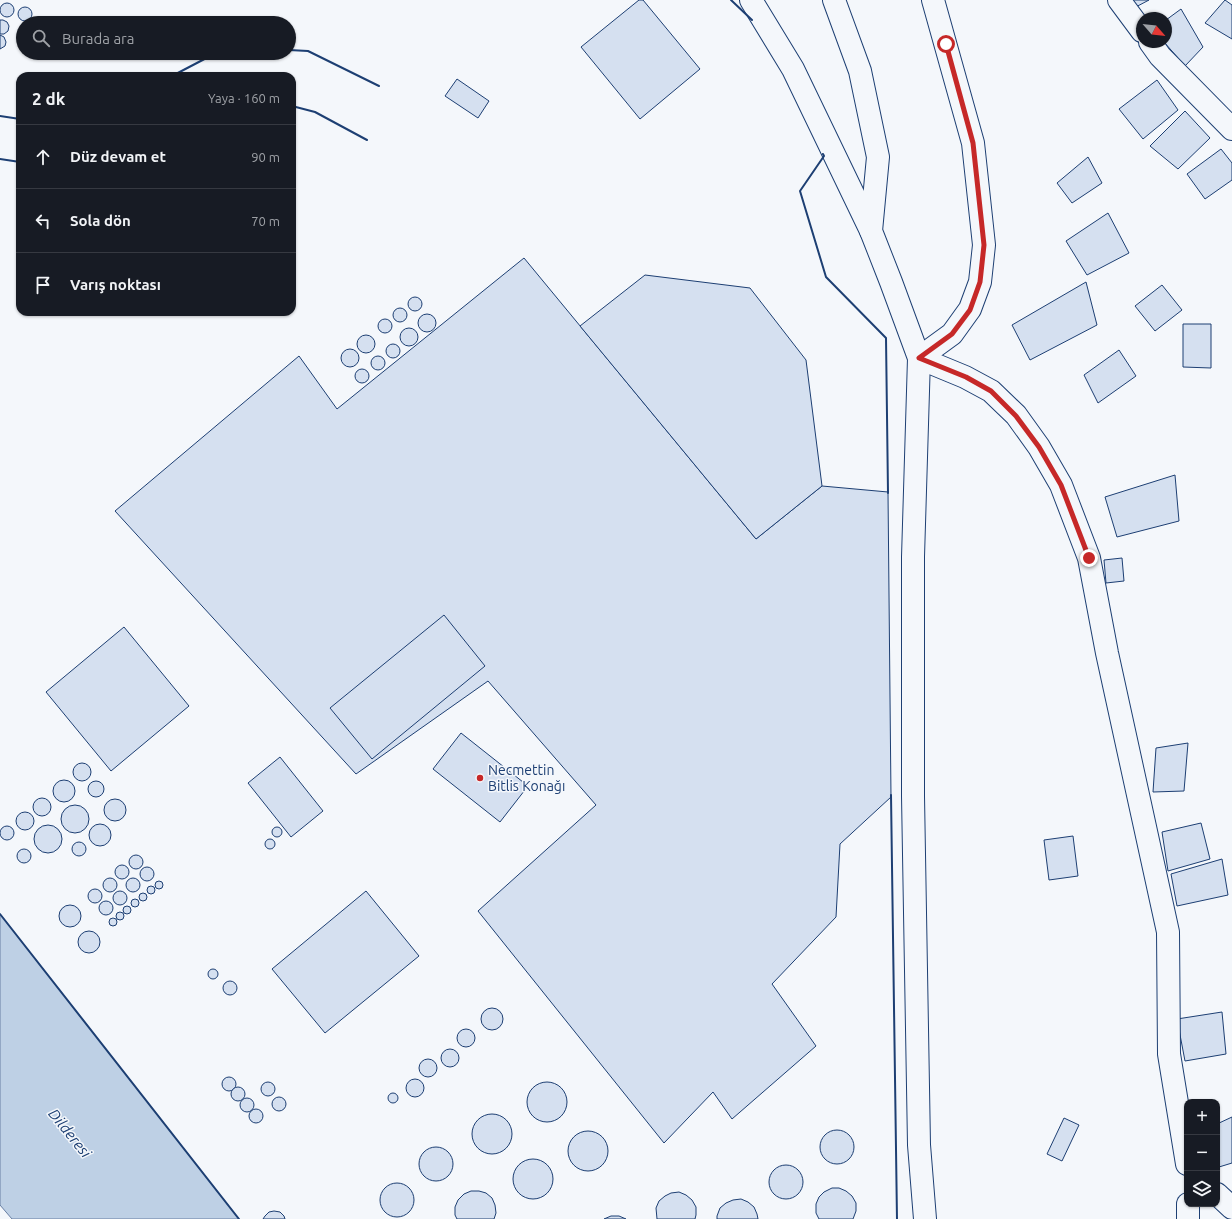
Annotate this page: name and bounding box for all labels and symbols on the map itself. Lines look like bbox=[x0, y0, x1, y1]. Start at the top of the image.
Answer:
north arrow bbox=[1136, 12, 1172, 48]
route start bbox=[937, 35, 955, 53]
route end bbox=[1080, 549, 1098, 567]
place label: Necmettin Bitlis Konağı bbox=[488, 762, 565, 794]
marker: Necmettin Bitlis Konağı bbox=[475, 773, 485, 783]
water label: Dilderesi bbox=[45, 1105, 96, 1162]

